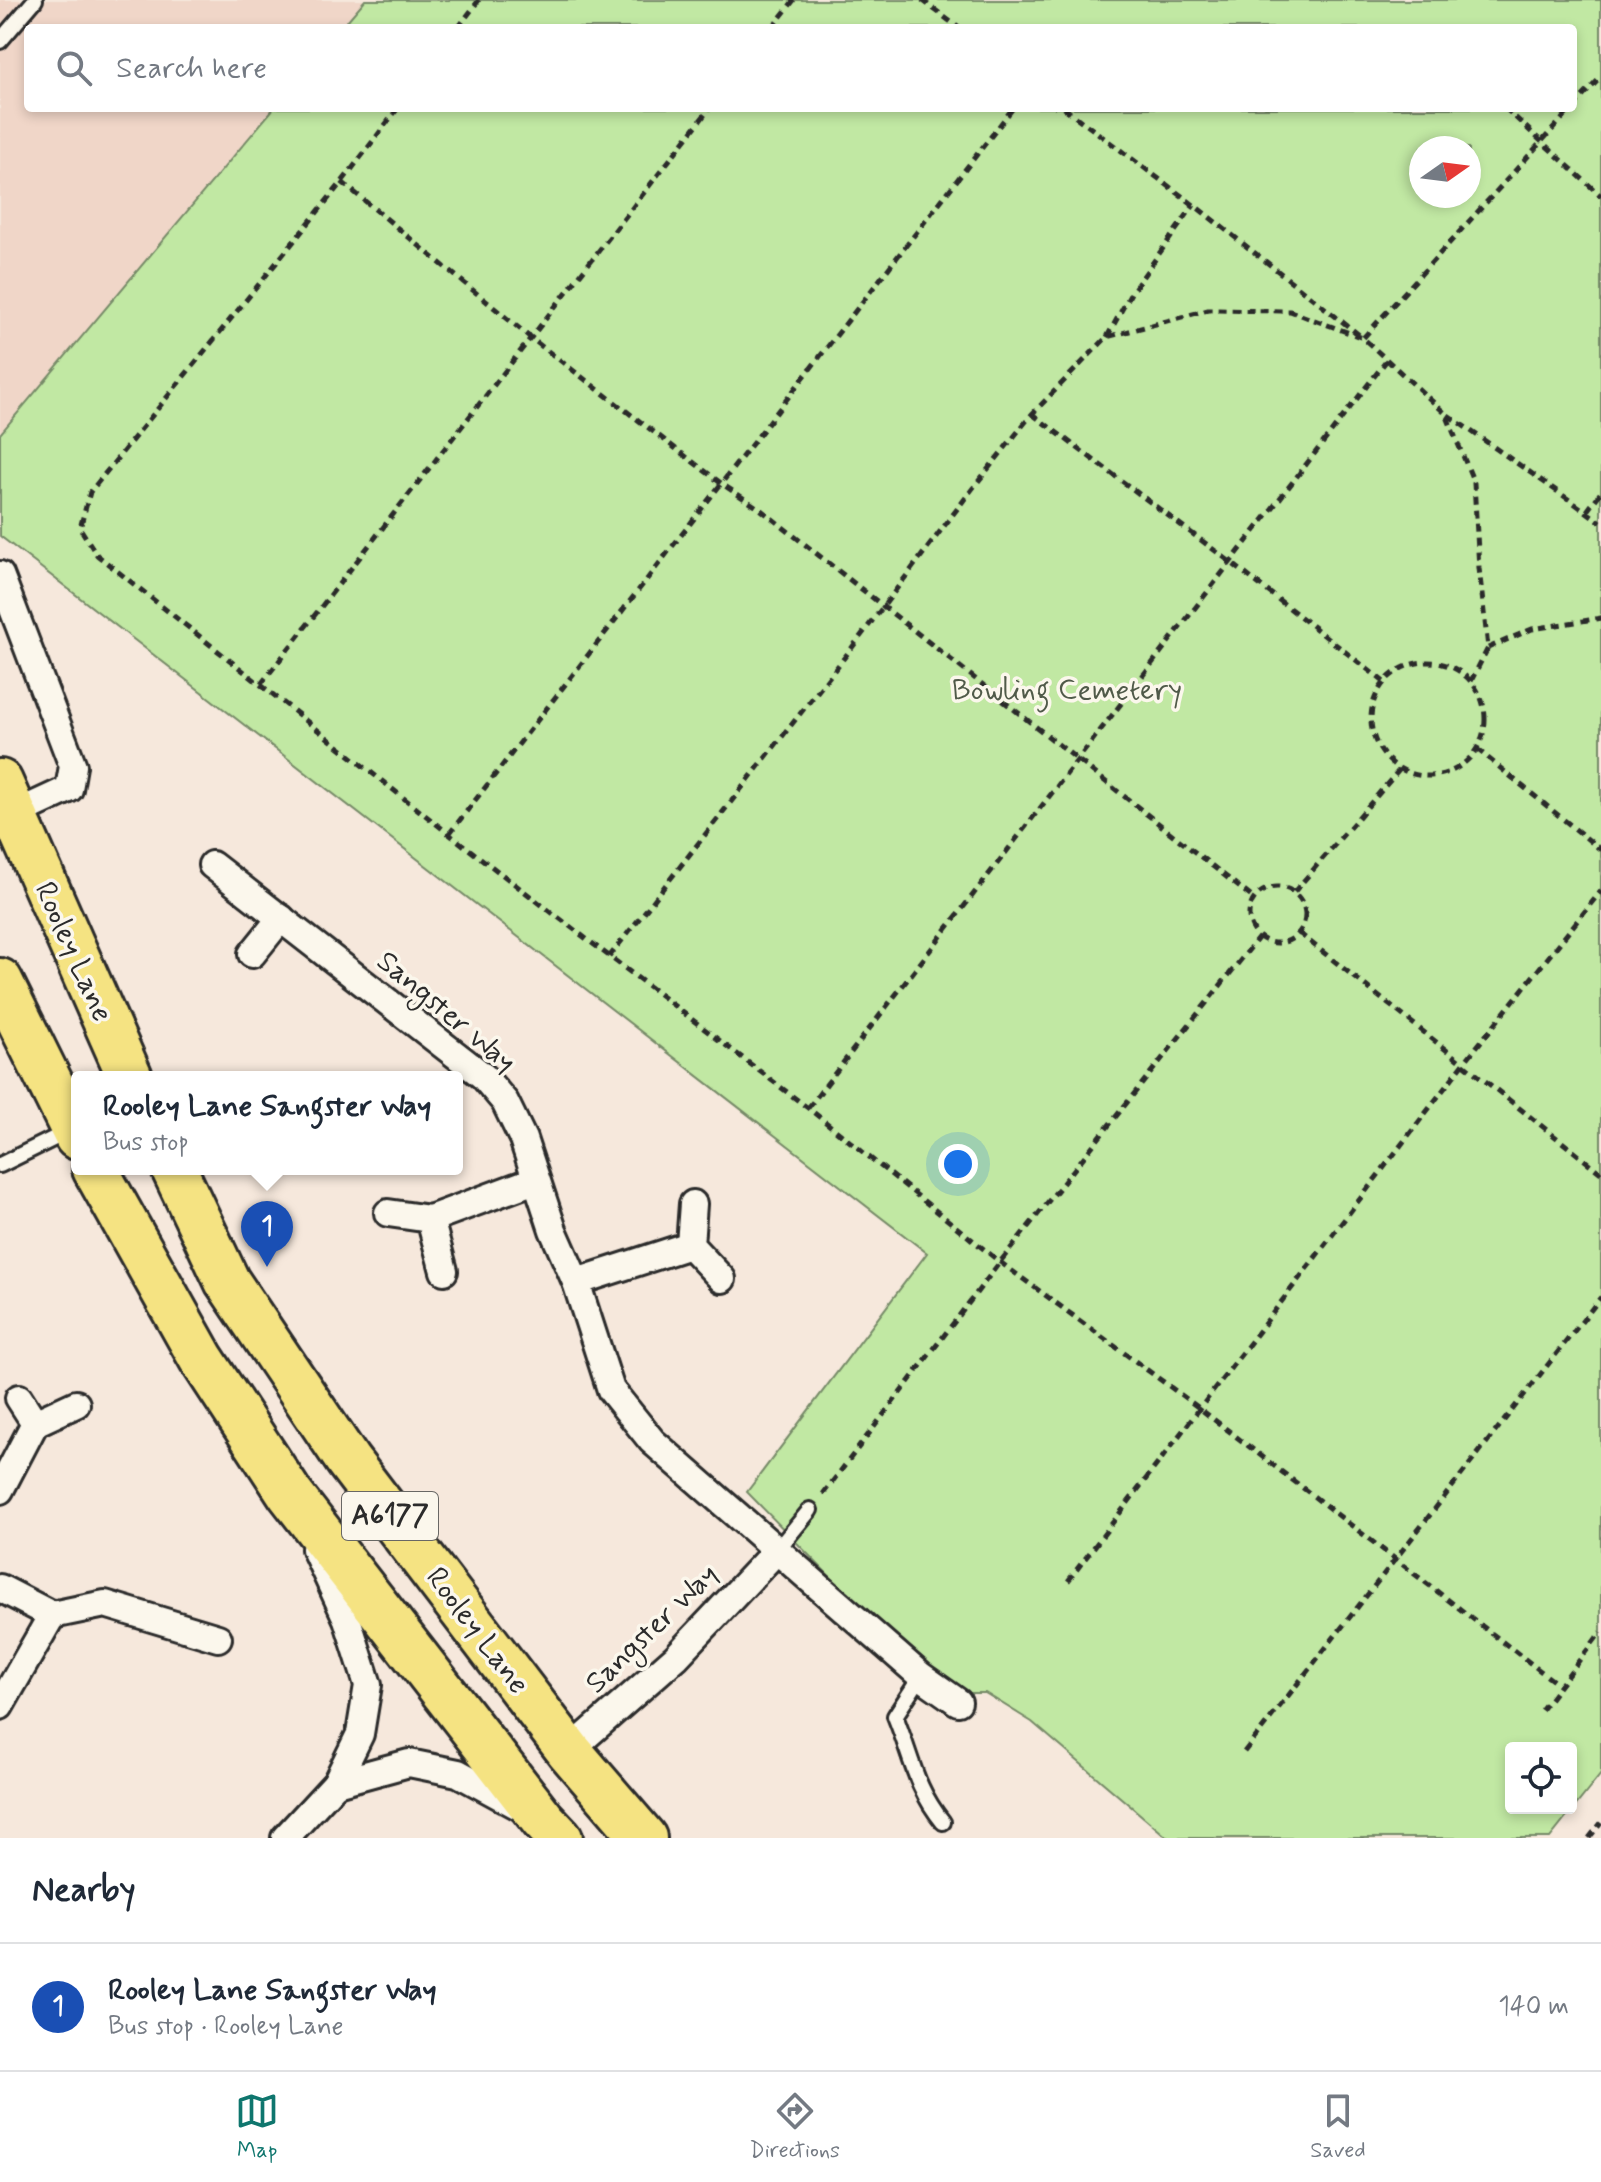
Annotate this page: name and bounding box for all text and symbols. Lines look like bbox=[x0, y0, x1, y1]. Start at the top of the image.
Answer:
search box bbox=[24, 24, 1577, 112]
icon: search bbox=[52, 46, 96, 90]
text: Search here bbox=[116, 49, 267, 88]
north arrow bbox=[1409, 136, 1481, 208]
park label: Bowling Cemetery bbox=[952, 671, 1182, 713]
street label: Rooley Lane bbox=[25, 876, 121, 1028]
street label: Sangster Way bbox=[367, 942, 524, 1083]
popup bbox=[71, 1071, 463, 1175]
text: Rooley Lane Sangster Way bbox=[103, 1087, 431, 1126]
text: Bus stop bbox=[103, 1126, 189, 1160]
your location bbox=[938, 1144, 978, 1184]
pin: 1 bbox=[241, 1201, 293, 1267]
road number: A6177 bbox=[342, 1492, 438, 1540]
street label: Sangster Way bbox=[577, 1556, 728, 1704]
street label: Rooley Lane bbox=[416, 1560, 538, 1702]
map controls bbox=[1505, 1742, 1577, 1814]
button: locate bbox=[1505, 1742, 1577, 1814]
text: Nearby bbox=[32, 1868, 136, 1913]
text: Rooley Lane Sangster Way bbox=[108, 1971, 437, 2010]
text: 1 bbox=[52, 1990, 64, 2024]
text: 140 m bbox=[1498, 1990, 1569, 2024]
text: Bus stop · Rooley Lane bbox=[108, 2010, 344, 2044]
tab: Map bbox=[235, 2089, 279, 2165]
tab: Directions bbox=[749, 2089, 840, 2165]
tab: Saved bbox=[1310, 2089, 1366, 2165]

